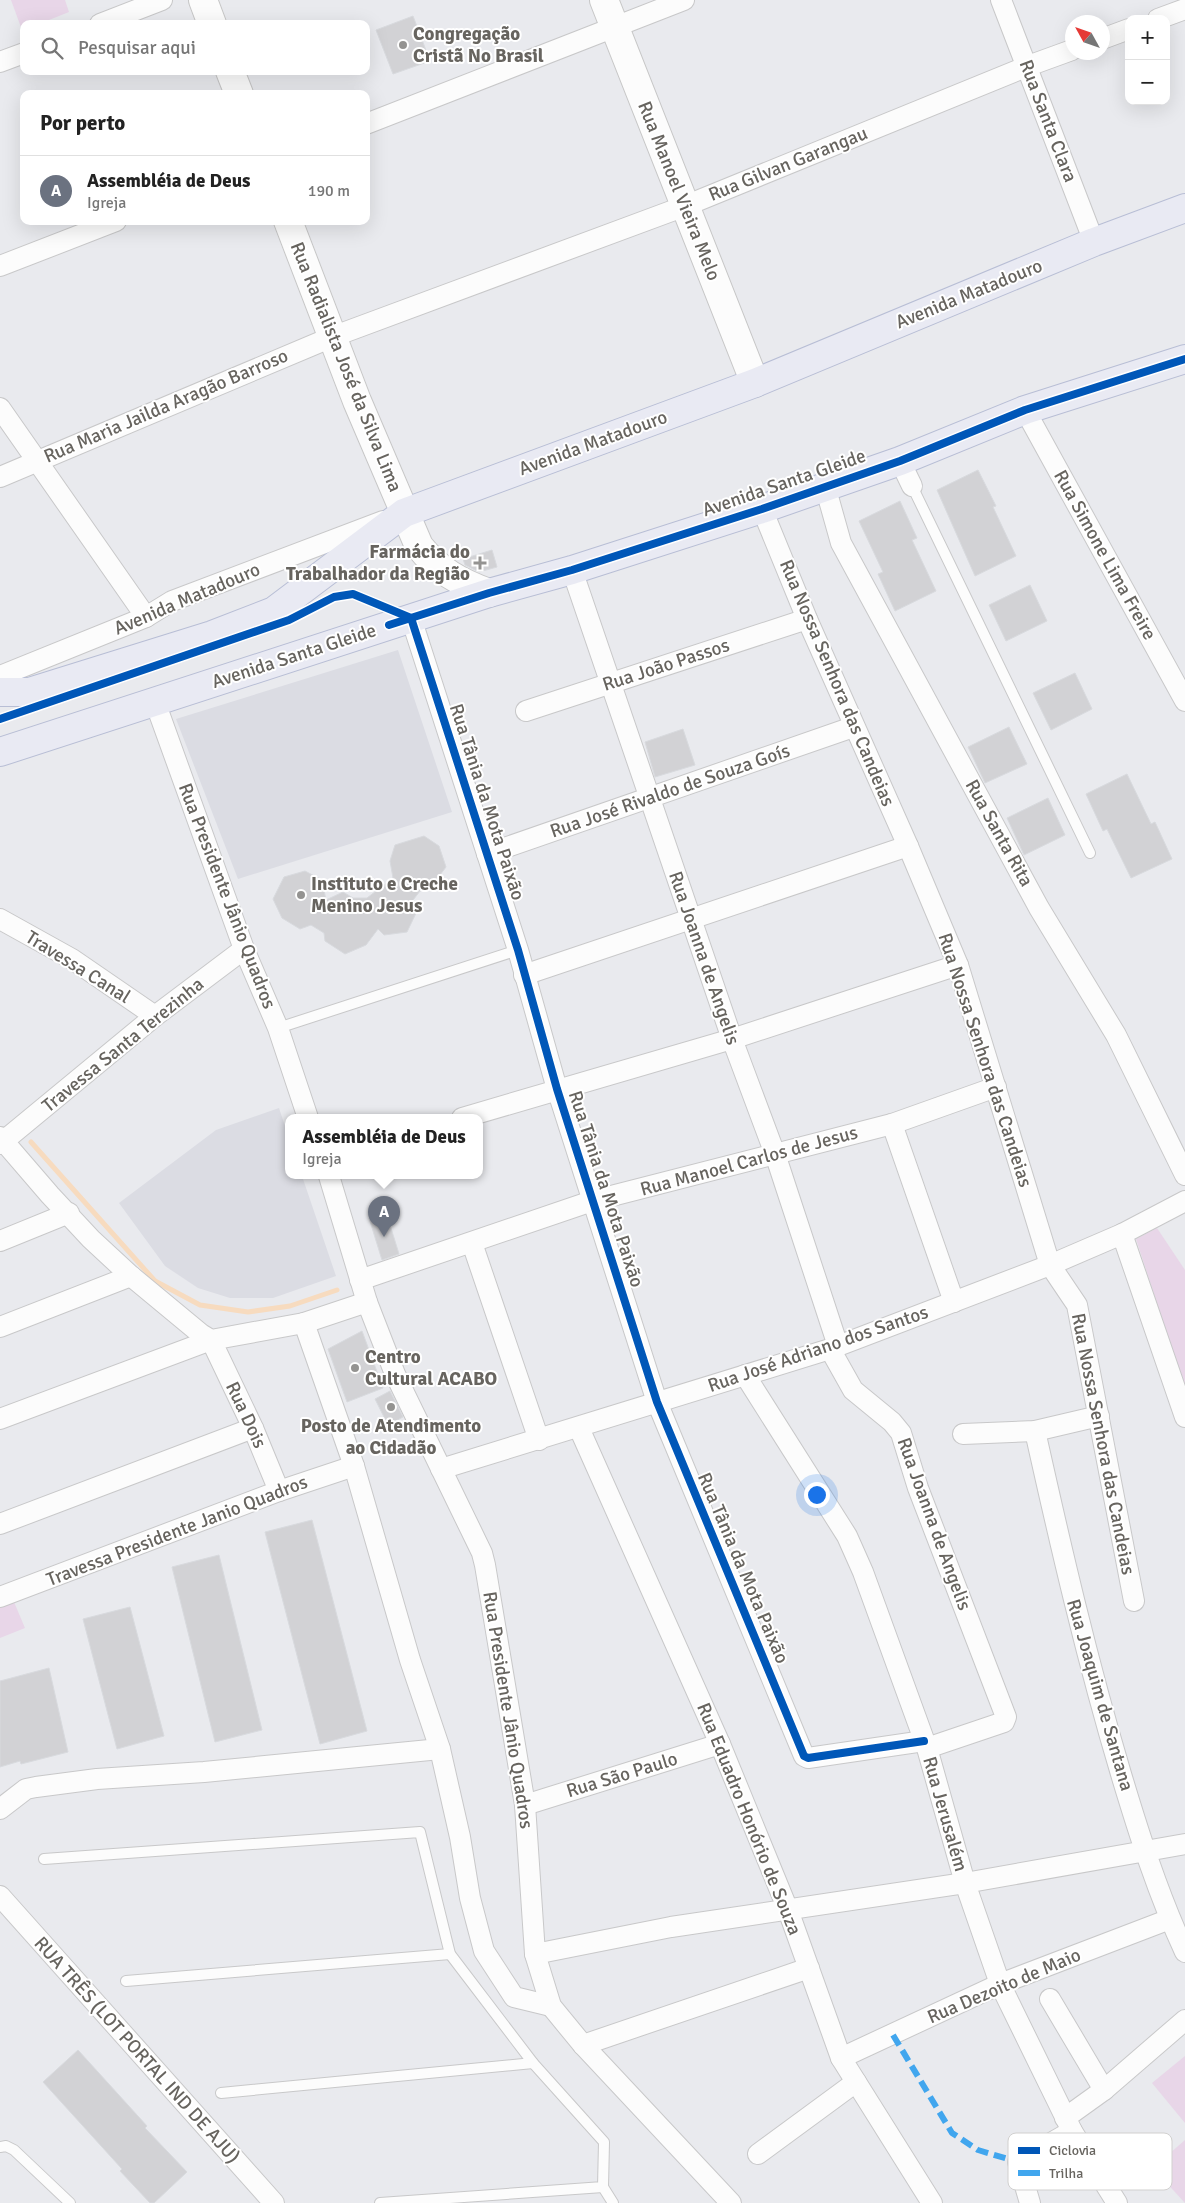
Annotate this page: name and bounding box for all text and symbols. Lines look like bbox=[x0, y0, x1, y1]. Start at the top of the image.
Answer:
north arrow bbox=[1065, 15, 1110, 60]
map controls bbox=[1125, 15, 1170, 105]
button: + bbox=[1125, 15, 1170, 60]
search box bbox=[20, 20, 370, 75]
place label: Congregação Cristã No Brasil bbox=[413, 22, 544, 68]
icon: search bbox=[38, 34, 66, 62]
text: Pesquisar aqui bbox=[78, 36, 196, 60]
marker: Congregação Cristã No Brasil bbox=[397, 39, 409, 51]
street label: Rua Santa Clara bbox=[1014, 56, 1082, 186]
button: − bbox=[1125, 60, 1170, 105]
street label: Rua Manoel Vieira Melo bbox=[632, 98, 726, 284]
text: Por perto bbox=[40, 110, 125, 136]
street label: Rua Gilvan Garangau bbox=[705, 121, 871, 207]
text: Assembléia de Deus bbox=[87, 169, 251, 193]
text: A bbox=[51, 181, 61, 201]
text: 190 m bbox=[308, 181, 350, 201]
text: Igreja bbox=[87, 193, 126, 213]
street label: Rua Radialista José da Silva Lima bbox=[285, 238, 407, 496]
street label: Avenida Matadouro bbox=[892, 254, 1046, 334]
street label: Rua Maria Jailda Aragão Barroso bbox=[40, 344, 292, 468]
street label: Avenida Matadouro bbox=[515, 405, 671, 481]
street label: Avenida Santa Gleide bbox=[699, 444, 869, 522]
street label: Rua Simone Lima Freire bbox=[1048, 466, 1162, 644]
place label: Farmácia do Trabalhador da Região bbox=[286, 540, 470, 586]
street label: Rua Nossa Senhora das Candeias bbox=[774, 556, 900, 810]
street label: Avenida Matadouro bbox=[110, 557, 264, 641]
marker: Farmácia do Trabalhador da Região bbox=[474, 557, 486, 569]
street label: Avenida Santa Gleide bbox=[209, 618, 379, 694]
street label: Rua João Passos bbox=[599, 633, 733, 697]
street label: Rua Tânia da Mota Paixão bbox=[444, 701, 530, 903]
street label: Rua José Rivaldo de Souza Goís bbox=[547, 739, 793, 843]
street label: Rua Santa Rita bbox=[960, 775, 1038, 891]
street label: Rua Presidente Jânio Quadros bbox=[173, 780, 281, 1012]
street label: Rua Joanna de Angelis bbox=[663, 868, 745, 1048]
place label: Instituto e Creche Menino Jesus bbox=[311, 872, 458, 918]
marker: Instituto e Creche Menino Jesus bbox=[295, 889, 307, 901]
street label: Travessa Canal bbox=[21, 925, 135, 1009]
street label: Rua Nossa Senhora das Candeias bbox=[932, 930, 1038, 1190]
street label: Travessa Santa Terezinha bbox=[37, 972, 209, 1118]
street label: Rua Tânia da Mota Paixão bbox=[563, 1088, 649, 1290]
popup bbox=[285, 1114, 483, 1179]
street label: Rua Manoel Carlos de Jesus bbox=[638, 1120, 860, 1202]
text: Assembléia de Deus bbox=[302, 1125, 466, 1149]
text: Igreja bbox=[302, 1149, 342, 1169]
pin: A bbox=[368, 1196, 400, 1237]
street label: Rua José Adriano dos Santos bbox=[705, 1300, 931, 1398]
street label: Rua Nossa Senhora das Candeias bbox=[1066, 1311, 1140, 1577]
place label: Centro Cultural ACABO bbox=[365, 1345, 497, 1391]
marker: Centro Cultural ACABO bbox=[349, 1362, 361, 1374]
street label: Rua Dois bbox=[220, 1378, 272, 1452]
marker: Posto de Atendimento ao Cidadão bbox=[385, 1401, 397, 1413]
place label: Posto de Atendimento ao Cidadão bbox=[301, 1414, 481, 1460]
street label: Rua Joanna de Angelis bbox=[892, 1434, 976, 1614]
street label: Rua Tânia da Mota Paixão bbox=[692, 1469, 794, 1667]
street label: Travessa Presidente Janio Quadros bbox=[43, 1470, 311, 1592]
your location bbox=[804, 1482, 830, 1508]
street label: Rua Presidente Jânio Quadros bbox=[477, 1590, 539, 1830]
street label: Rua Joaquim de Santana bbox=[1061, 1596, 1139, 1794]
street label: Rua Eduadro Honório de Souza bbox=[691, 1699, 807, 1939]
street label: Rua São Paulo bbox=[563, 1747, 681, 1803]
street label: Rua Jerusalém bbox=[917, 1754, 973, 1874]
street label: RUA TRÊS (LOT PORTAL IND DE AJU) bbox=[29, 1932, 245, 2168]
street label: Rua Dezoito de Maio bbox=[924, 1943, 1085, 2029]
legend bbox=[1008, 2133, 1172, 2190]
text: Ciclovia bbox=[1049, 2142, 1096, 2159]
text: Trilha bbox=[1049, 2165, 1083, 2182]

